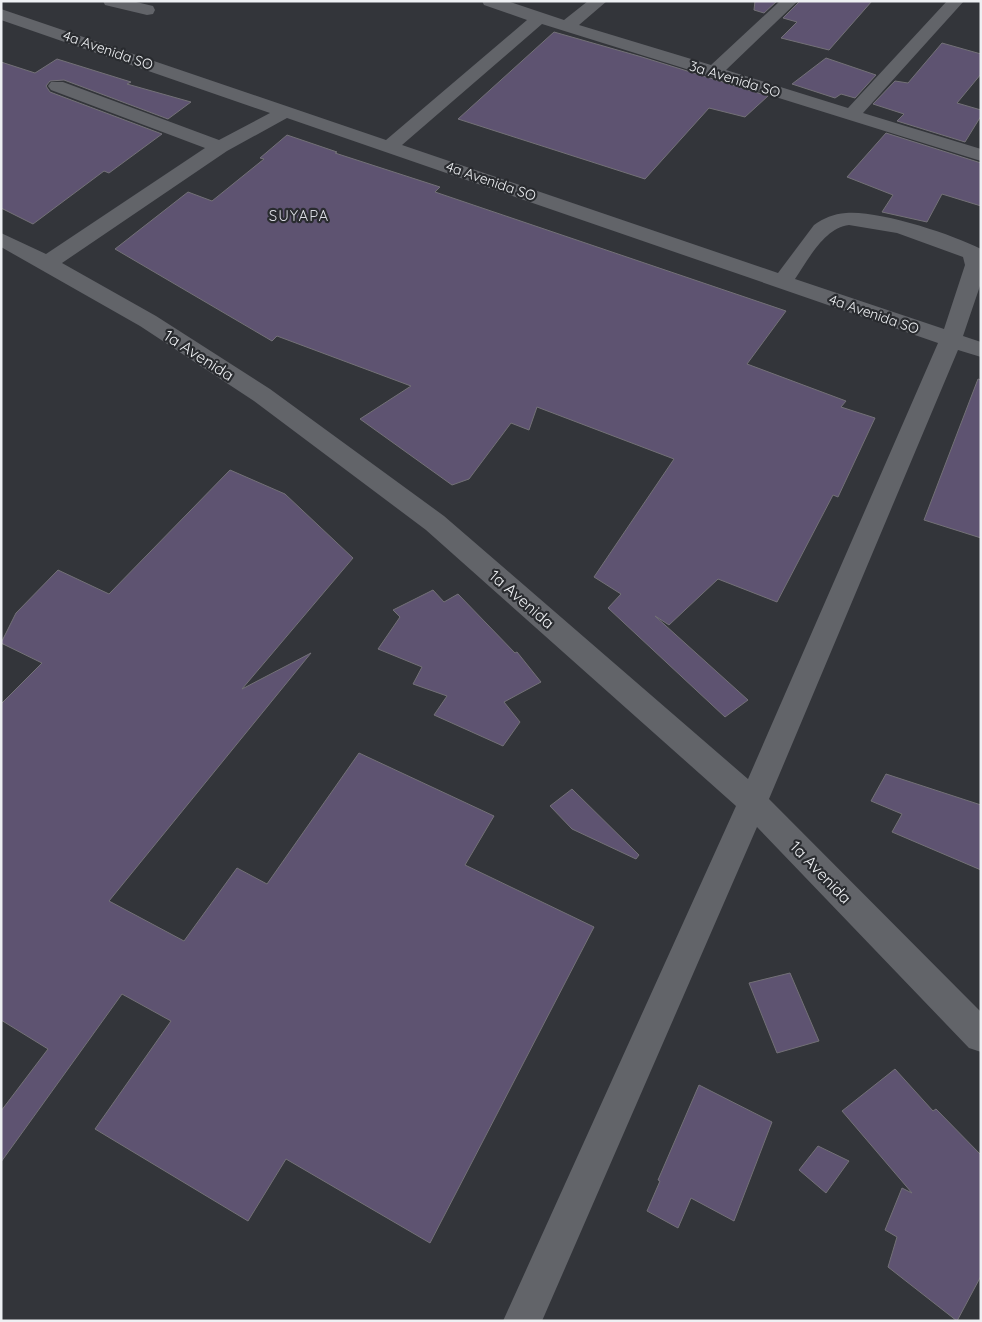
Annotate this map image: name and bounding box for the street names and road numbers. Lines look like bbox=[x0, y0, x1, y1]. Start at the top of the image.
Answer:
street label: 4a Avenida SO bbox=[61, 26, 156, 74]
street label: 3a Avenida SO bbox=[687, 57, 783, 101]
street label: 4a Avenida SO bbox=[444, 157, 539, 205]
street label: 4a Avenida SO bbox=[827, 290, 922, 338]
street label: 1a Avenida bbox=[160, 325, 238, 385]
street label: 1a Avenida bbox=[485, 565, 559, 633]
street label: 1a Avenida bbox=[786, 836, 856, 908]

